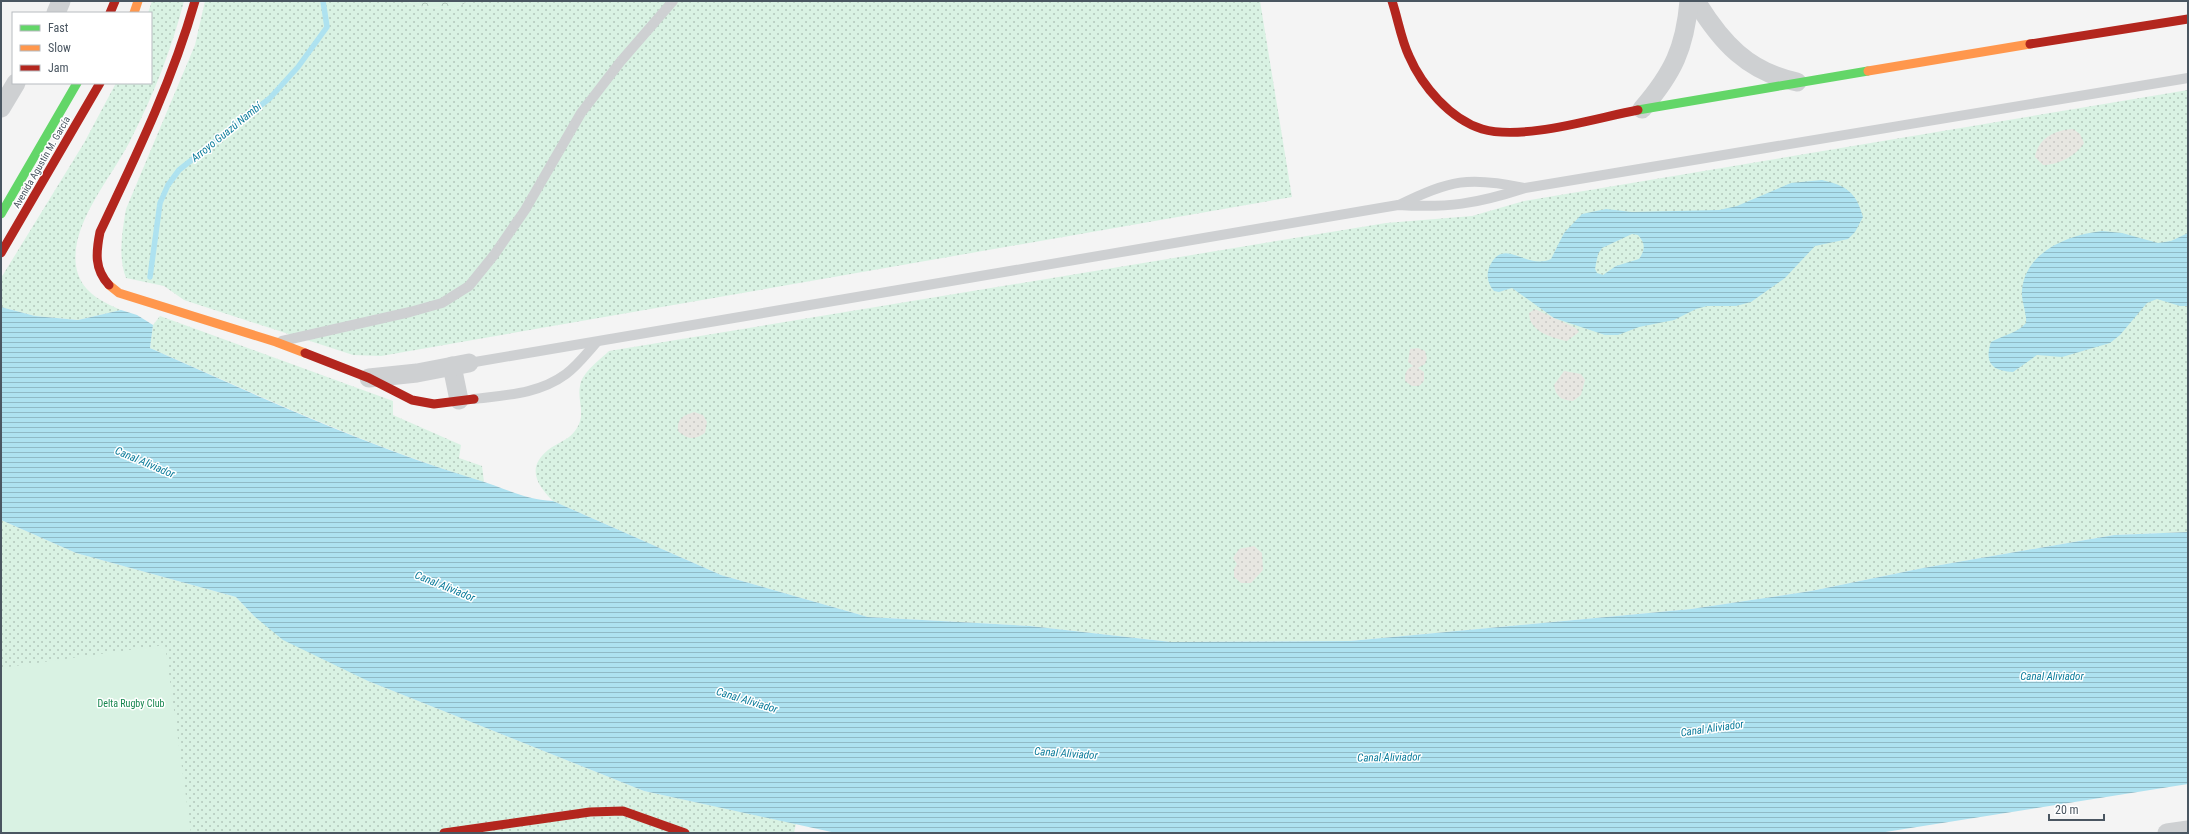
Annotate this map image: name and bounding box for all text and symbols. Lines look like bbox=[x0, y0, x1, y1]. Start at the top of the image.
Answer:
legend bbox=[12, 12, 152, 84]
text: Fast bbox=[48, 21, 69, 35]
text: Slow bbox=[48, 41, 71, 55]
text: Jam bbox=[48, 61, 69, 75]
water label: Arroyo Guazú Nambí bbox=[188, 99, 265, 165]
street label: Avenida Agustín M. García bbox=[11, 114, 72, 210]
water label: Canal Aliviador bbox=[113, 444, 177, 481]
water label: Canal Aliviador bbox=[413, 569, 477, 605]
water label: Canal Aliviador bbox=[2020, 670, 2084, 683]
water label: Canal Aliviador bbox=[715, 685, 780, 716]
park label: Delta Rugby Club bbox=[98, 698, 165, 709]
water label: Canal Aliviador bbox=[1680, 718, 1745, 739]
water label: Canal Aliviador bbox=[1034, 745, 1099, 762]
water label: Canal Aliviador bbox=[1357, 750, 1422, 765]
scale bar bbox=[2049, 796, 2104, 822]
text: 20 m bbox=[2055, 803, 2079, 817]

